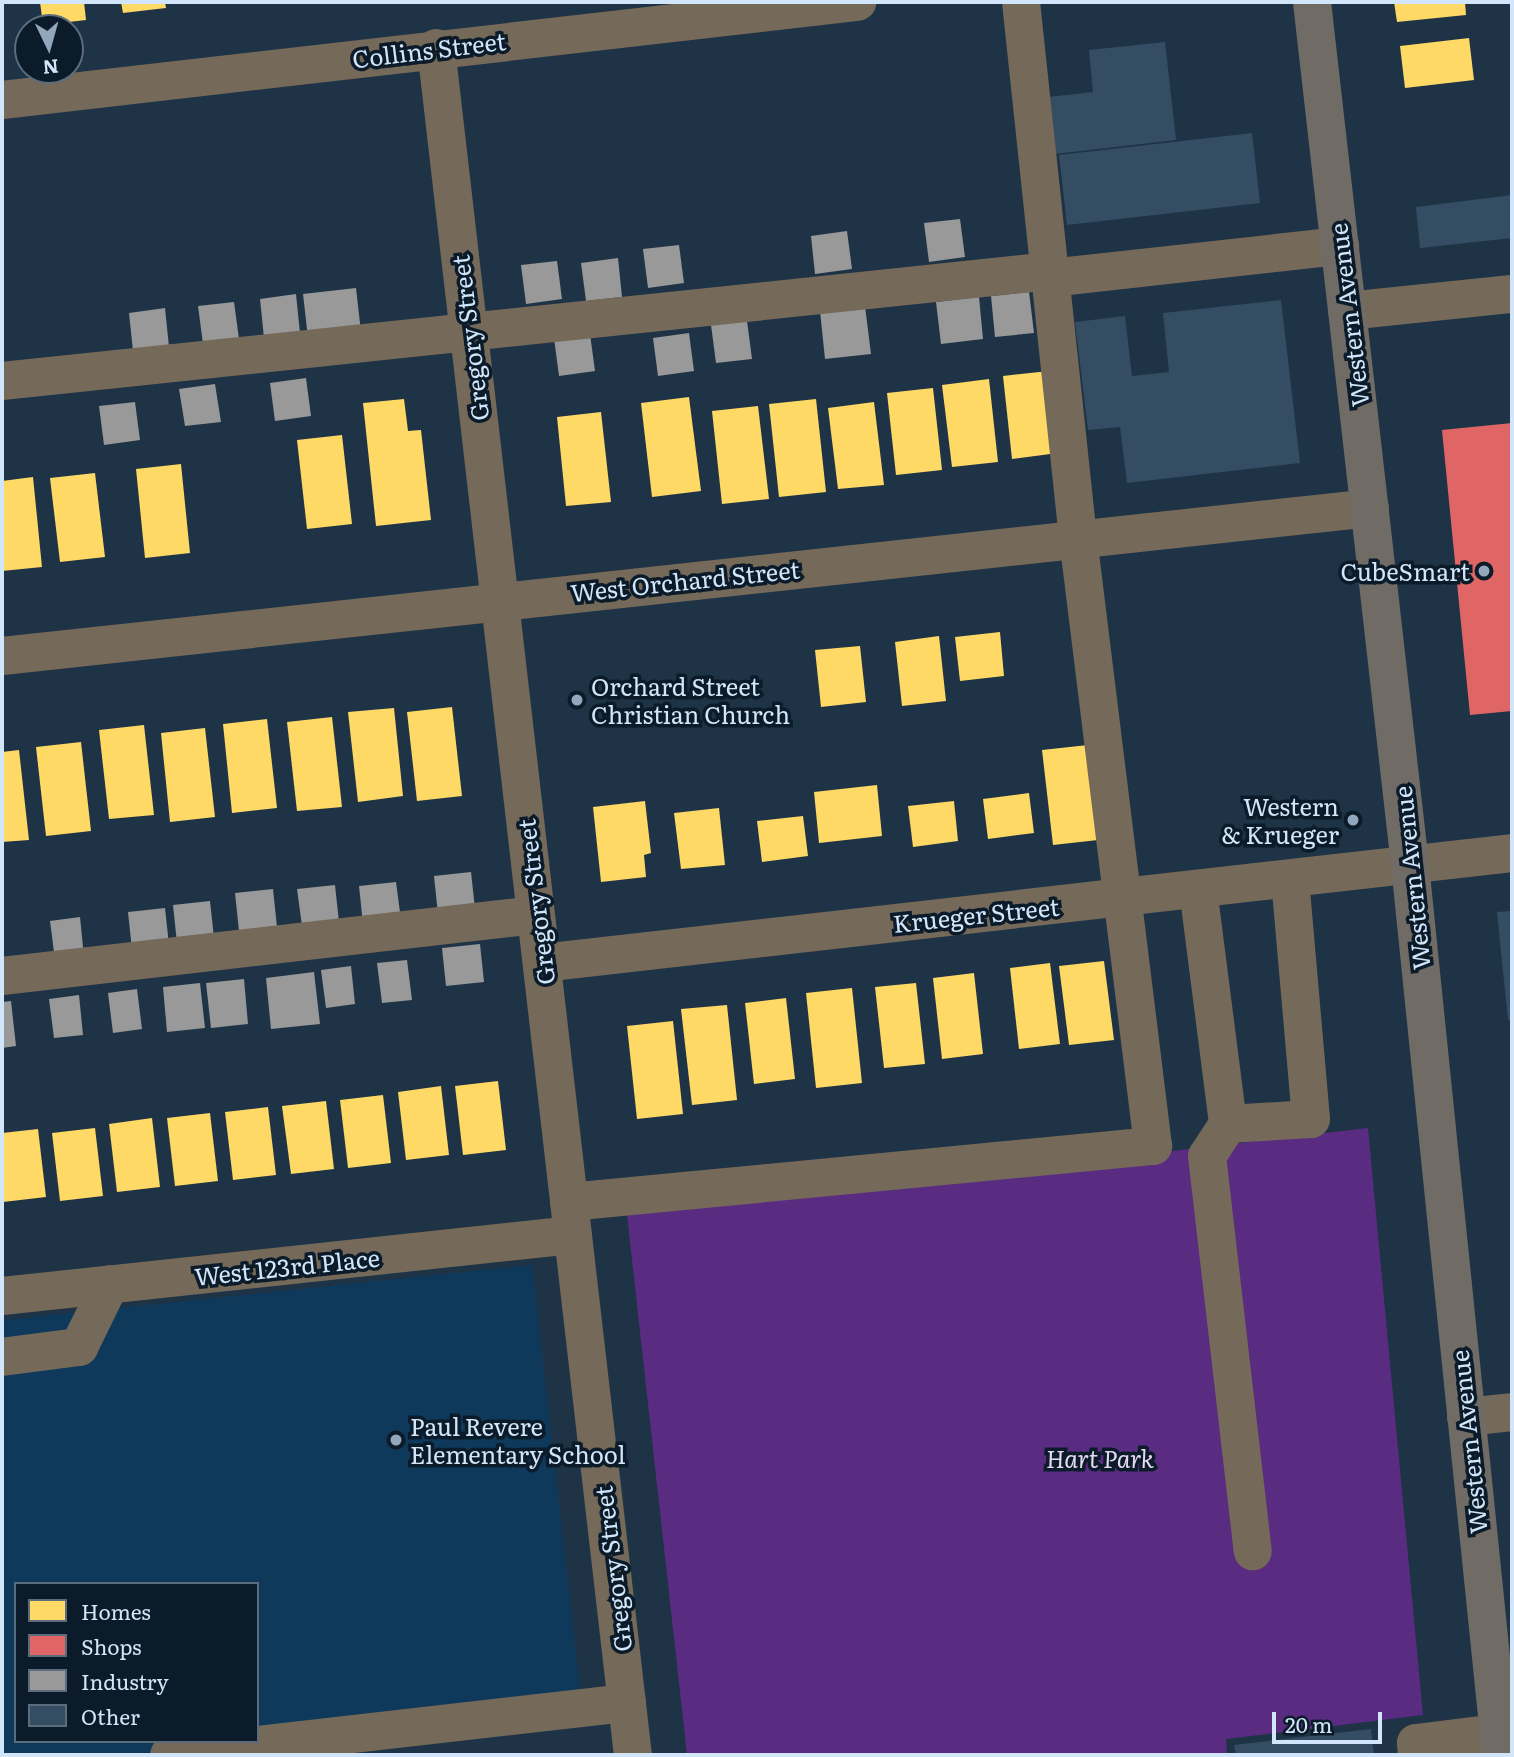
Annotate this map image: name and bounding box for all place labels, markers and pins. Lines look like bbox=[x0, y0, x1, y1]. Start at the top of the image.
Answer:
place label: CubeSmart bbox=[1340, 557, 1470, 585]
marker: CubeSmart bbox=[1476, 563, 1492, 579]
place label: Orchard Street Christian Church bbox=[591, 672, 790, 728]
marker: Orchard Street Christian Church bbox=[569, 692, 585, 708]
place label: Western & Krueger bbox=[1221, 792, 1339, 848]
marker: Western & Krueger bbox=[1345, 812, 1361, 828]
place label: Paul Revere Elementary School bbox=[410, 1412, 626, 1468]
marker: Paul Revere Elementary School bbox=[388, 1432, 404, 1448]

